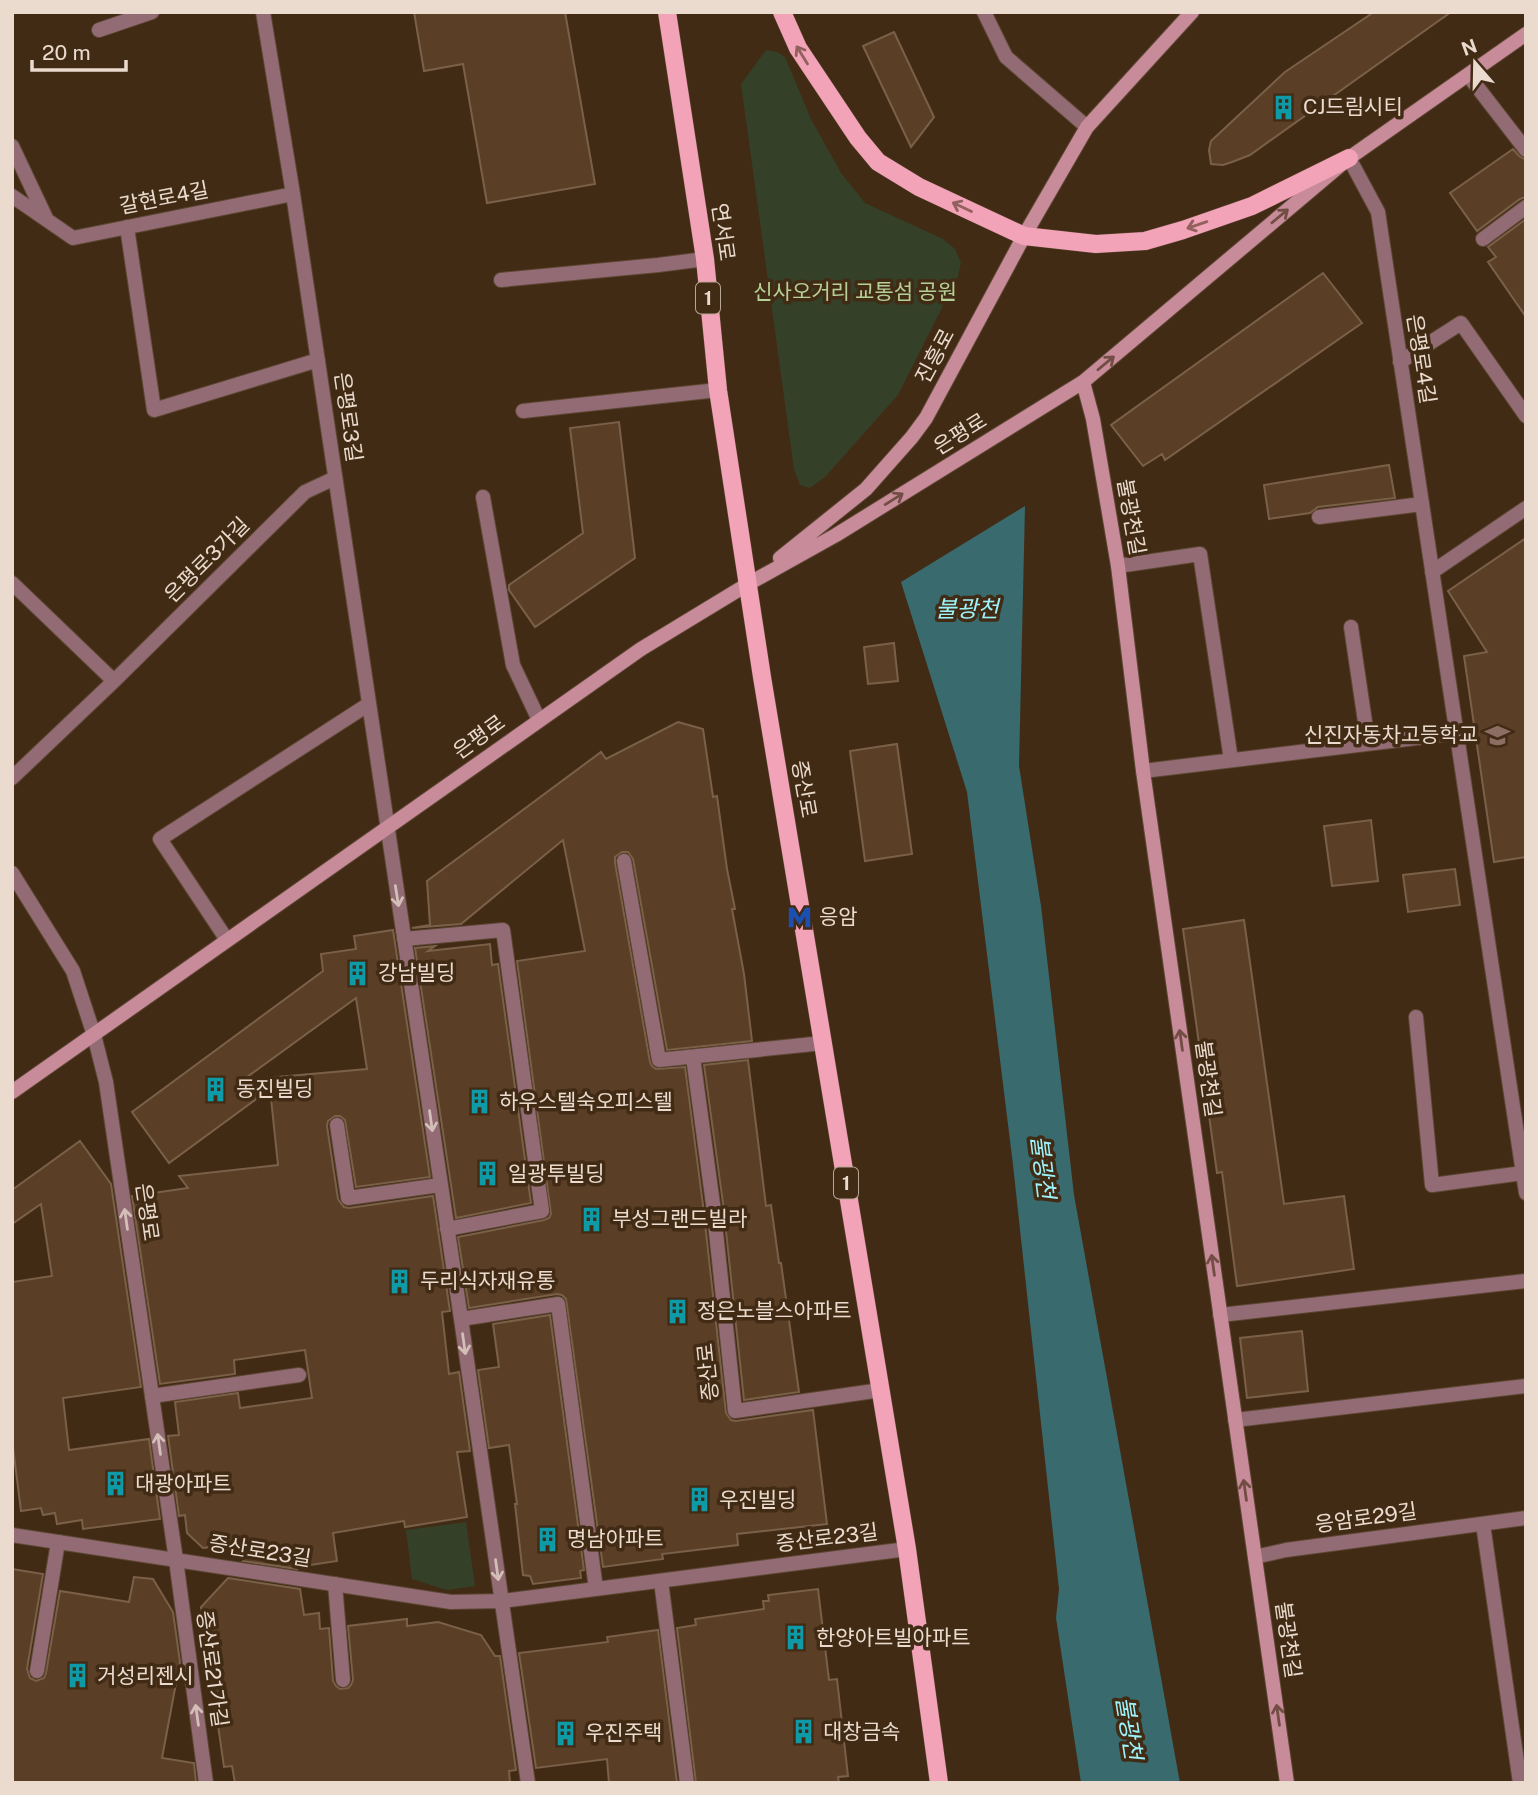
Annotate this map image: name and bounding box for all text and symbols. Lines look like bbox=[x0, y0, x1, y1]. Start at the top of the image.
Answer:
scale bar bbox=[32, 28, 126, 72]
north arrow bbox=[1440, 28, 1510, 98]
text: N bbox=[1458, 34, 1480, 60]
text: 20 m bbox=[42, 40, 91, 65]
one-way arrow bbox=[795, 45, 809, 65]
building icon: CJ드림시티 bbox=[1269, 93, 1297, 121]
place label: CJ드림시티 bbox=[1303, 94, 1403, 119]
street label: 갈현로4길 bbox=[117, 177, 211, 218]
one-way arrow bbox=[952, 200, 974, 213]
street label: 연서로 bbox=[707, 201, 740, 262]
one-way arrow bbox=[1271, 209, 1289, 225]
one-way arrow bbox=[1187, 220, 1209, 232]
park label: 신사오거리 교통섬 공원 bbox=[753, 279, 957, 304]
road number: 1 bbox=[696, 282, 720, 314]
street label: 은평로4길 bbox=[1402, 312, 1441, 406]
street label: 진흥로 bbox=[910, 324, 959, 387]
one-way arrow bbox=[1097, 355, 1115, 371]
street label: 은평로3길 bbox=[330, 370, 367, 463]
street label: 은평로 bbox=[929, 408, 991, 460]
street label: 불광천길 bbox=[1112, 477, 1151, 557]
one-way arrow bbox=[884, 492, 904, 506]
street label: 은평로3가길 bbox=[159, 512, 254, 607]
water label: 불광천 bbox=[935, 595, 1002, 622]
street label: 은평로 bbox=[448, 709, 510, 764]
school or university icon: 신진자동차고등학교 bbox=[1484, 721, 1512, 749]
place label: 신진자동차고등학교 bbox=[1304, 722, 1478, 747]
street label: 증산로 bbox=[787, 758, 822, 820]
one-way arrow bbox=[391, 884, 404, 907]
metro station icon: 응암 bbox=[785, 903, 813, 931]
place label: 응암 bbox=[819, 904, 858, 929]
building icon: 강남빌딩 bbox=[344, 959, 372, 987]
place label: 강남빌딩 bbox=[378, 960, 455, 985]
one-way arrow bbox=[1175, 1029, 1188, 1051]
street label: 불광천길 bbox=[1191, 1039, 1226, 1119]
building icon: 동진빌딩 bbox=[202, 1075, 230, 1103]
place label: 동진빌딩 bbox=[236, 1076, 313, 1101]
building icon: 하우스텔숙오피스텔 bbox=[465, 1088, 493, 1116]
place label: 하우스텔숙오피스텔 bbox=[499, 1089, 673, 1114]
one-way arrow bbox=[424, 1109, 437, 1132]
water label: 불광천 bbox=[1026, 1134, 1061, 1203]
building icon: 일광투빌딩 bbox=[474, 1160, 502, 1188]
place label: 일광투빌딩 bbox=[508, 1161, 605, 1186]
road number: 1 bbox=[834, 1168, 858, 1198]
street label: 은평로 bbox=[131, 1181, 164, 1242]
building icon: 부성그랜드빌라 bbox=[578, 1205, 606, 1233]
place label: 부성그랜드빌라 bbox=[612, 1206, 747, 1231]
one-way arrow bbox=[120, 1208, 133, 1231]
one-way arrow bbox=[1207, 1254, 1220, 1277]
building icon: 두리식자재유통 bbox=[386, 1267, 414, 1295]
place label: 두리식자재유통 bbox=[420, 1268, 555, 1293]
building icon: 정은노블스아파트 bbox=[663, 1297, 691, 1325]
place label: 정은노블스아파트 bbox=[697, 1298, 852, 1323]
one-way arrow bbox=[458, 1333, 471, 1355]
street label: 증산로 bbox=[692, 1342, 723, 1402]
one-way arrow bbox=[152, 1433, 165, 1456]
building icon: 대광아파트 bbox=[101, 1470, 129, 1498]
place label: 대광아파트 bbox=[135, 1471, 232, 1496]
one-way arrow bbox=[1239, 1479, 1252, 1502]
building icon: 우진빌딩 bbox=[685, 1486, 713, 1514]
place label: 우진빌딩 bbox=[719, 1487, 796, 1512]
street label: 응암로29길 bbox=[1313, 1498, 1419, 1537]
street label: 증산로23길 bbox=[774, 1519, 880, 1556]
building icon: 명남아파트 bbox=[533, 1525, 561, 1553]
place label: 명남아파트 bbox=[567, 1526, 664, 1551]
street label: 증산로23길 bbox=[207, 1530, 313, 1571]
one-way arrow bbox=[491, 1558, 504, 1580]
street label: 불광천길 bbox=[1271, 1600, 1306, 1680]
street label: 증산로21가길 bbox=[192, 1609, 233, 1729]
building icon: 한양아트빌아파트 bbox=[782, 1624, 810, 1652]
place label: 한양아트빌아파트 bbox=[816, 1625, 971, 1650]
building icon: 거성리젠시 bbox=[63, 1662, 91, 1690]
place label: 거성리젠시 bbox=[97, 1663, 194, 1688]
water label: 불광천 bbox=[1111, 1694, 1148, 1764]
one-way arrow bbox=[190, 1704, 203, 1727]
one-way arrow bbox=[1271, 1704, 1284, 1727]
building icon: 대창금속 bbox=[789, 1718, 817, 1746]
building icon: 우진주택 bbox=[551, 1719, 579, 1747]
place label: 대창금속 bbox=[823, 1719, 900, 1744]
place label: 우진주택 bbox=[585, 1720, 662, 1745]

